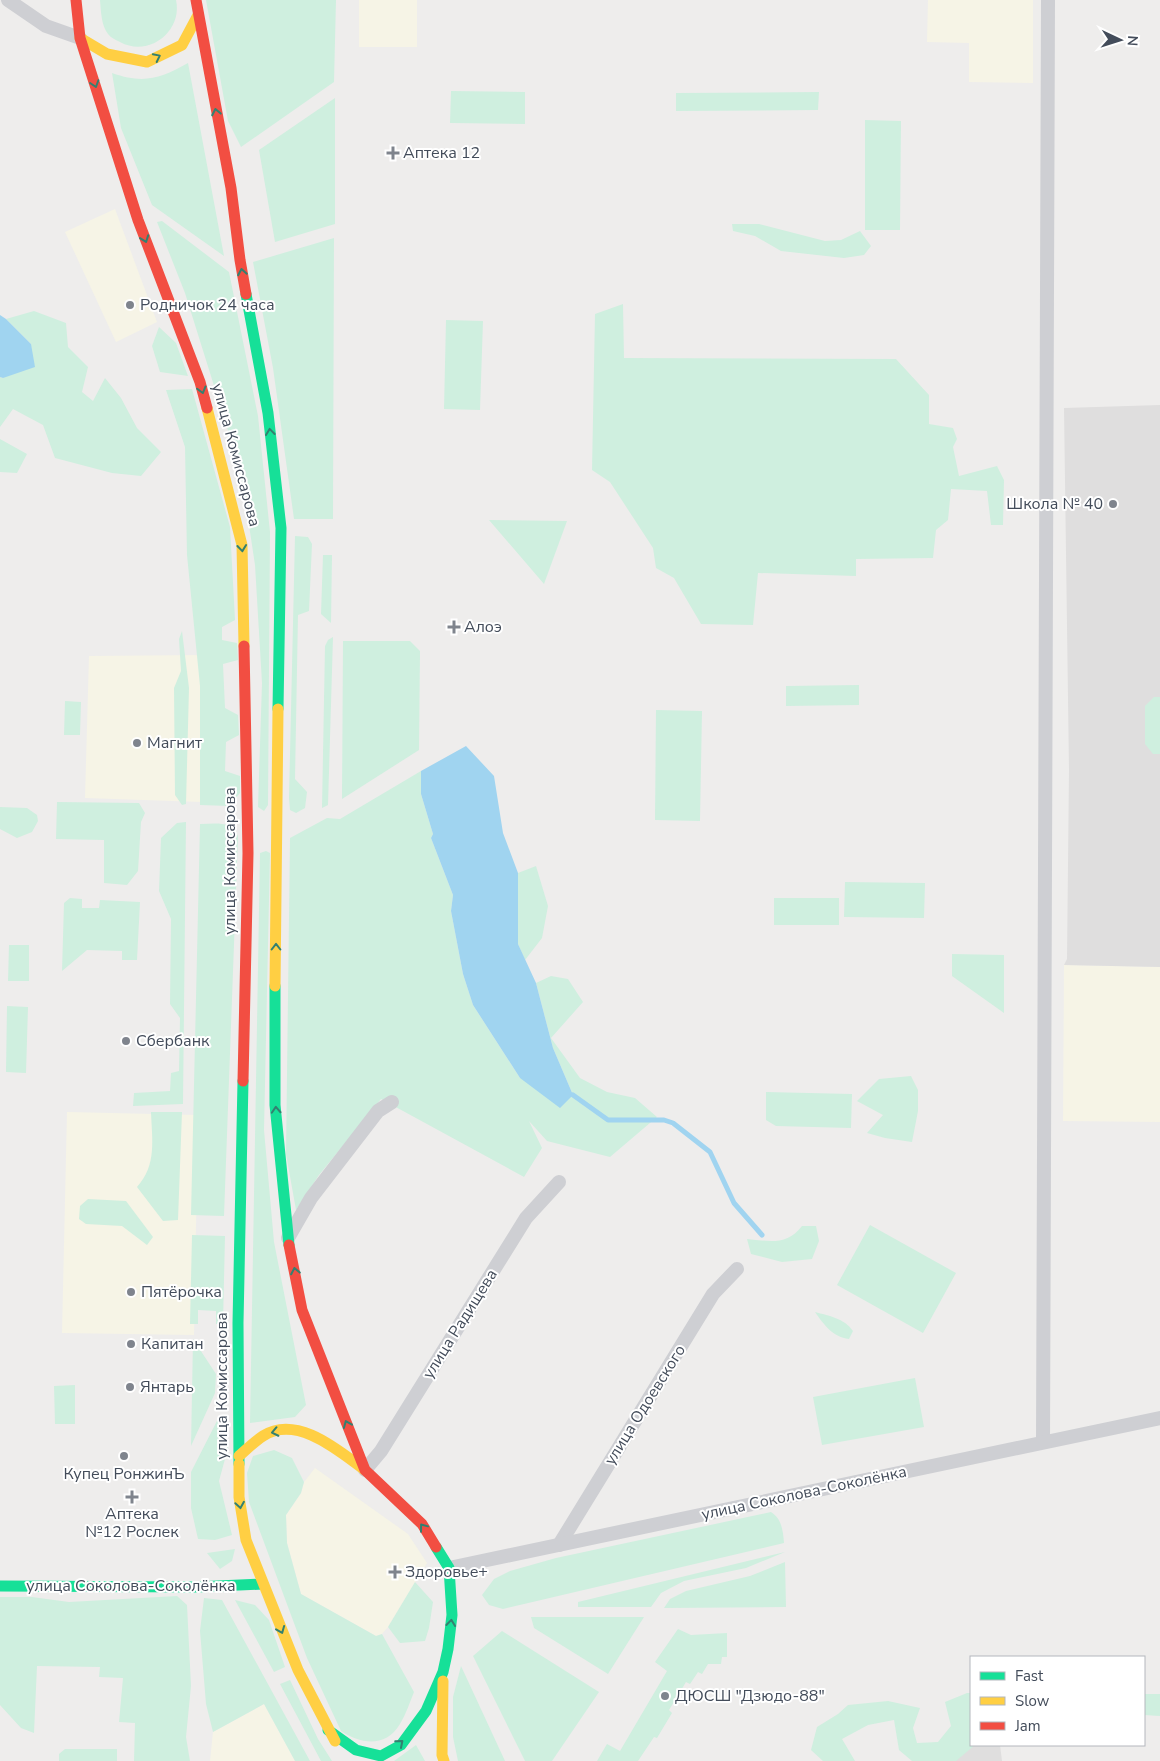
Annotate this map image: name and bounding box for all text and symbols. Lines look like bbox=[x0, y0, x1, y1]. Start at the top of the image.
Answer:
north arrow bbox=[1095, 15, 1145, 65]
text: N bbox=[1123, 35, 1142, 47]
one-way arrow bbox=[152, 53, 161, 63]
one-way arrow bbox=[89, 79, 99, 88]
one-way arrow bbox=[212, 108, 222, 116]
place label: Аптека 12 bbox=[403, 142, 480, 164]
marker: Аптека 12 bbox=[387, 147, 399, 159]
one-way arrow bbox=[139, 234, 149, 242]
one-way arrow bbox=[237, 268, 248, 277]
place label: Родничок 24 часа bbox=[140, 294, 275, 316]
marker: Родничок 24 часа bbox=[124, 299, 136, 311]
street label: улица Комиссарова bbox=[206, 381, 266, 529]
one-way arrow bbox=[196, 386, 207, 395]
one-way arrow bbox=[265, 428, 276, 436]
place label: Школа № 40 bbox=[1006, 493, 1103, 515]
marker: Школа № 40 bbox=[1107, 498, 1119, 510]
one-way arrow bbox=[236, 544, 247, 552]
place label: Алоэ bbox=[464, 616, 502, 638]
marker: Алоэ bbox=[448, 621, 460, 633]
place label: Магнит bbox=[147, 732, 203, 754]
marker: Магнит bbox=[131, 737, 143, 749]
street label: улица Комиссарова bbox=[219, 787, 241, 935]
one-way arrow bbox=[271, 943, 281, 950]
place label: Сбербанк bbox=[136, 1030, 210, 1052]
marker: Сбербанк bbox=[120, 1035, 132, 1047]
one-way arrow bbox=[270, 1105, 281, 1113]
street label: улица Радищева bbox=[417, 1265, 503, 1383]
one-way arrow bbox=[290, 1266, 300, 1275]
place label: Пятёрочка bbox=[141, 1281, 222, 1303]
marker: Пятёрочка bbox=[125, 1286, 137, 1298]
street label: улица Комиссарова bbox=[211, 1312, 233, 1460]
place label: Капитан bbox=[141, 1333, 204, 1355]
marker: Капитан bbox=[125, 1338, 137, 1350]
street label: улица Одоевского bbox=[599, 1341, 691, 1469]
place label: Янтарь bbox=[140, 1376, 194, 1398]
marker: Янтарь bbox=[124, 1381, 136, 1393]
one-way arrow bbox=[342, 1420, 353, 1429]
one-way arrow bbox=[271, 1426, 280, 1437]
marker: Купец РонжинЪ bbox=[118, 1450, 130, 1462]
street label: улица Соколова-Соколёнка bbox=[699, 1460, 909, 1526]
place label: Купец РонжинЪ bbox=[63, 1463, 185, 1485]
marker: Аптека №12 Рослек bbox=[126, 1491, 138, 1503]
one-way arrow bbox=[235, 1501, 245, 1509]
place label: Аптека №12 Рослек bbox=[85, 1503, 179, 1543]
one-way arrow bbox=[420, 1523, 429, 1533]
place label: Здоровье+ bbox=[405, 1561, 488, 1583]
marker: Здоровье+ bbox=[389, 1566, 401, 1578]
street label: улица Соколова-Соколёнка bbox=[26, 1575, 236, 1597]
one-way arrow bbox=[445, 1619, 456, 1627]
one-way arrow bbox=[275, 1625, 285, 1633]
legend bbox=[970, 1656, 1145, 1746]
text: Fast bbox=[1015, 1666, 1044, 1686]
place label: ДЮСШ "Дзюдо-88" bbox=[675, 1685, 825, 1707]
marker: ДЮСШ "Дзюдо-88" bbox=[659, 1690, 671, 1702]
text: Slow bbox=[1015, 1691, 1050, 1711]
text: Jam bbox=[1014, 1716, 1041, 1736]
one-way arrow bbox=[395, 1740, 404, 1749]

